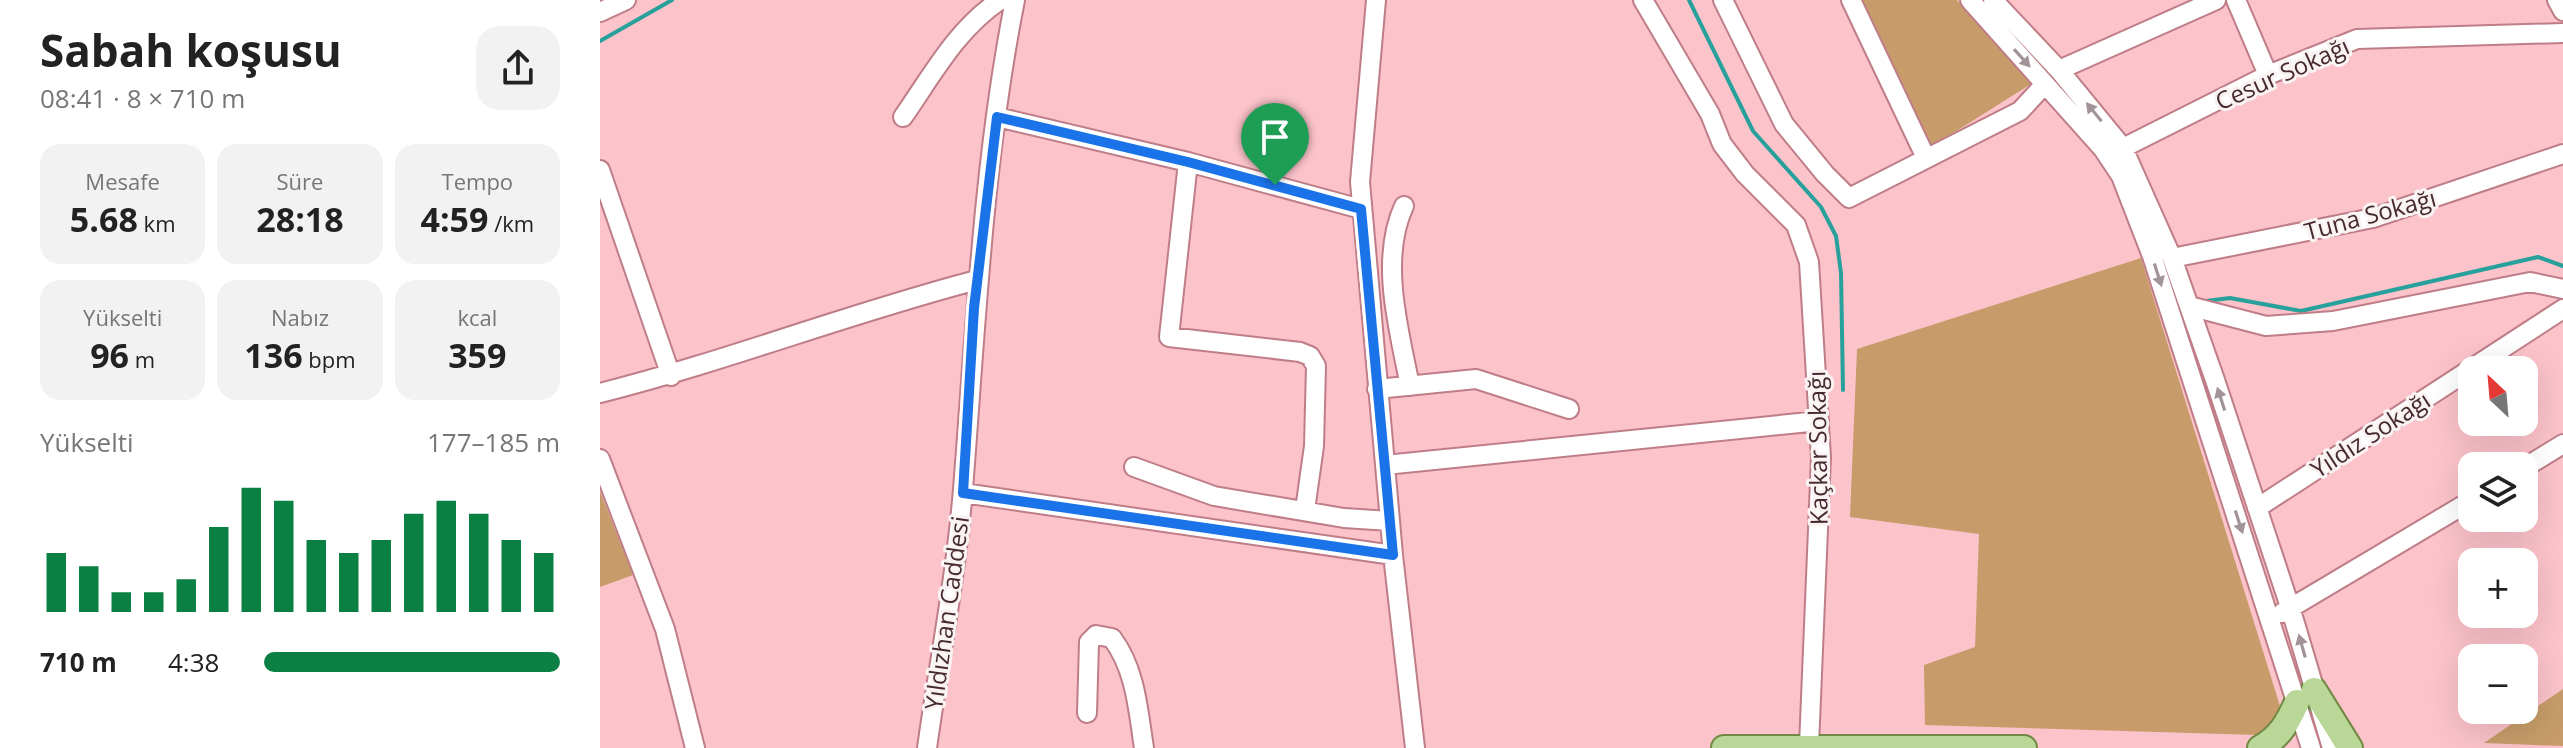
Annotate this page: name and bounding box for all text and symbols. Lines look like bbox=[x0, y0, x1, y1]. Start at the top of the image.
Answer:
text: Sabah koşusu bbox=[40, 20, 342, 80]
button: share bbox=[476, 26, 560, 110]
street label: Cesur Sokağı bbox=[2210, 29, 2354, 117]
one-way arrow bbox=[2013, 49, 2031, 68]
text: 08:41 · 8 × 710 m bbox=[40, 80, 245, 116]
one-way arrow bbox=[2086, 102, 2103, 122]
pin bbox=[1241, 103, 1309, 185]
icon: arrive bbox=[1253, 115, 1297, 159]
text: Mesafe bbox=[85, 166, 160, 196]
text: Süre bbox=[277, 166, 323, 196]
text: Tempo bbox=[442, 166, 513, 196]
street label: Tuna Sokağı bbox=[2301, 181, 2439, 247]
text: 5.68 bbox=[70, 196, 138, 242]
text: 28:18 bbox=[256, 196, 344, 242]
text: 4:59 bbox=[420, 196, 488, 242]
text: km bbox=[138, 208, 176, 238]
text: /km bbox=[488, 208, 534, 238]
one-way arrow bbox=[2153, 263, 2165, 287]
text: Yükselti bbox=[83, 302, 162, 332]
text: Nabız bbox=[271, 302, 329, 332]
text: kcal bbox=[457, 302, 497, 332]
text: 96 bbox=[90, 332, 129, 378]
text: 136 bbox=[244, 332, 303, 378]
text: 359 bbox=[448, 332, 506, 378]
text: m bbox=[129, 344, 155, 374]
text: bpm bbox=[303, 344, 356, 374]
north arrow bbox=[2458, 356, 2538, 436]
map controls bbox=[2458, 356, 2538, 724]
street label: Kaçkar Sokağı bbox=[1799, 371, 1835, 525]
street label: Yıldız Sokağı bbox=[2304, 383, 2436, 485]
one-way arrow bbox=[2214, 387, 2227, 411]
text: Yükselti bbox=[40, 424, 134, 460]
text: 177–185 m bbox=[427, 424, 560, 460]
button: layers bbox=[2458, 452, 2538, 532]
one-way arrow bbox=[2233, 511, 2246, 535]
street label: Yıldızhan Caddesi bbox=[916, 514, 976, 712]
button: + bbox=[2458, 548, 2538, 628]
one-way arrow bbox=[2295, 634, 2308, 658]
text: 710 m bbox=[40, 644, 117, 680]
text: 4:38 bbox=[168, 644, 219, 680]
button: − bbox=[2458, 644, 2538, 724]

